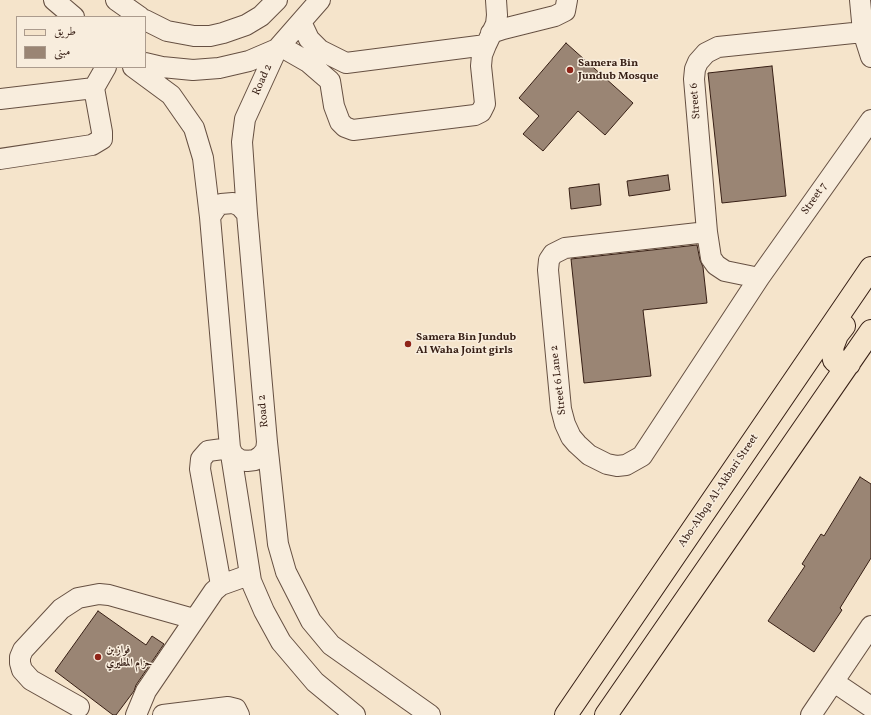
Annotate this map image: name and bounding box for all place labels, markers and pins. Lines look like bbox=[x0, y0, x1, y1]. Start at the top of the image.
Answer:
place label: Samera Bin Jundub Mosque bbox=[578, 57, 659, 83]
marker: Samera Bin Jundub Mosque bbox=[565, 65, 575, 75]
place label: Samera Bin Jundub Al Waha Joint girls bbox=[416, 331, 516, 357]
marker: Samera Bin Jundub Al Waha Joint girls bbox=[403, 339, 413, 349]
place label: فواز بن حزام المطيري bbox=[106, 644, 152, 670]
marker: فواز بن حزام المطيري bbox=[93, 652, 103, 662]

